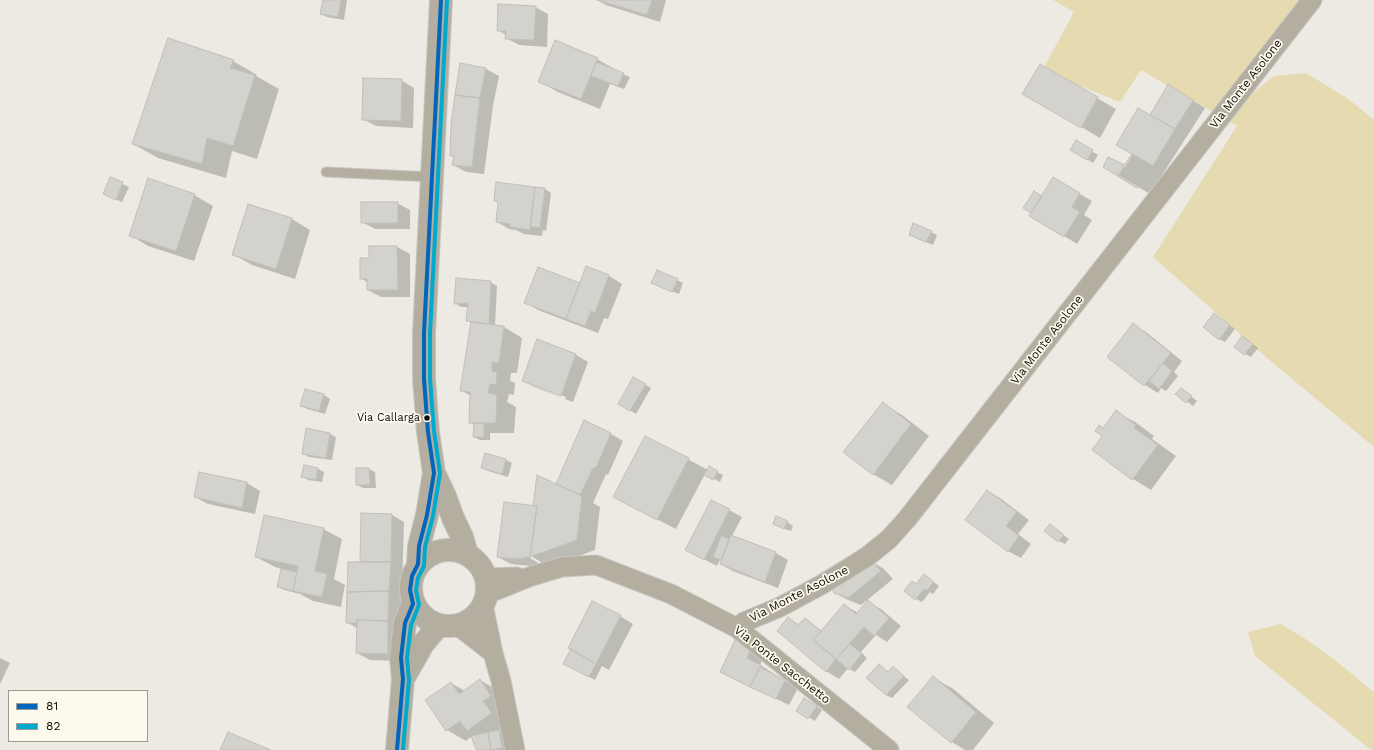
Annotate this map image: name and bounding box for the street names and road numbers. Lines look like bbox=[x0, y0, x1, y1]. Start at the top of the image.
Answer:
street label: Via Monte Asolone bbox=[1207, 37, 1285, 131]
street label: Via Monte Asolone bbox=[1008, 293, 1086, 387]
street label: Via Monte Asolone bbox=[747, 563, 851, 625]
street label: Via Ponte Sacchetto bbox=[731, 623, 833, 707]

